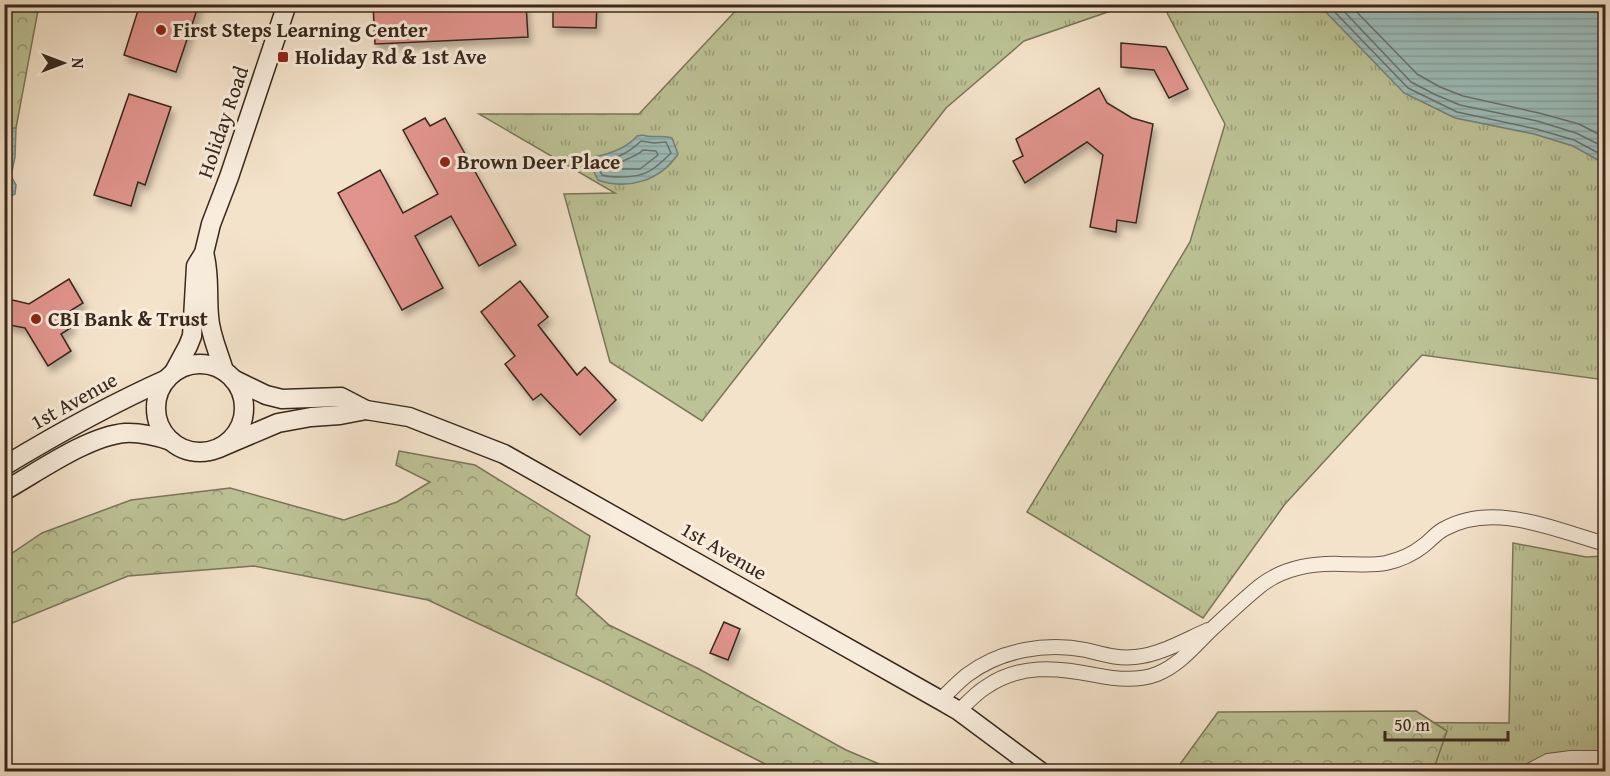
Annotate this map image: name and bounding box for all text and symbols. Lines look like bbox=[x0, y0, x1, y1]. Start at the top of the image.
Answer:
place label: First Steps Learning Center bbox=[173, 14, 428, 45]
marker: First Steps Learning Center bbox=[154, 23, 168, 37]
north arrow bbox=[33, 33, 93, 93]
place label: Holiday Rd & 1st Ave bbox=[295, 41, 486, 72]
marker: Holiday Rd & 1st Ave bbox=[276, 50, 290, 64]
text: N bbox=[66, 58, 90, 69]
street label: Holiday Road bbox=[189, 61, 256, 182]
place label: Brown Deer Place bbox=[457, 146, 620, 177]
marker: Brown Deer Place bbox=[438, 155, 452, 169]
place label: CBI Bank & Trust bbox=[48, 303, 208, 334]
marker: CBI Bank & Trust bbox=[29, 312, 43, 326]
street label: 1st Avenue bbox=[25, 364, 123, 437]
street label: 1st Avenue bbox=[675, 513, 773, 588]
scale bar bbox=[1385, 704, 1508, 742]
text: 50 m bbox=[1394, 711, 1430, 738]

